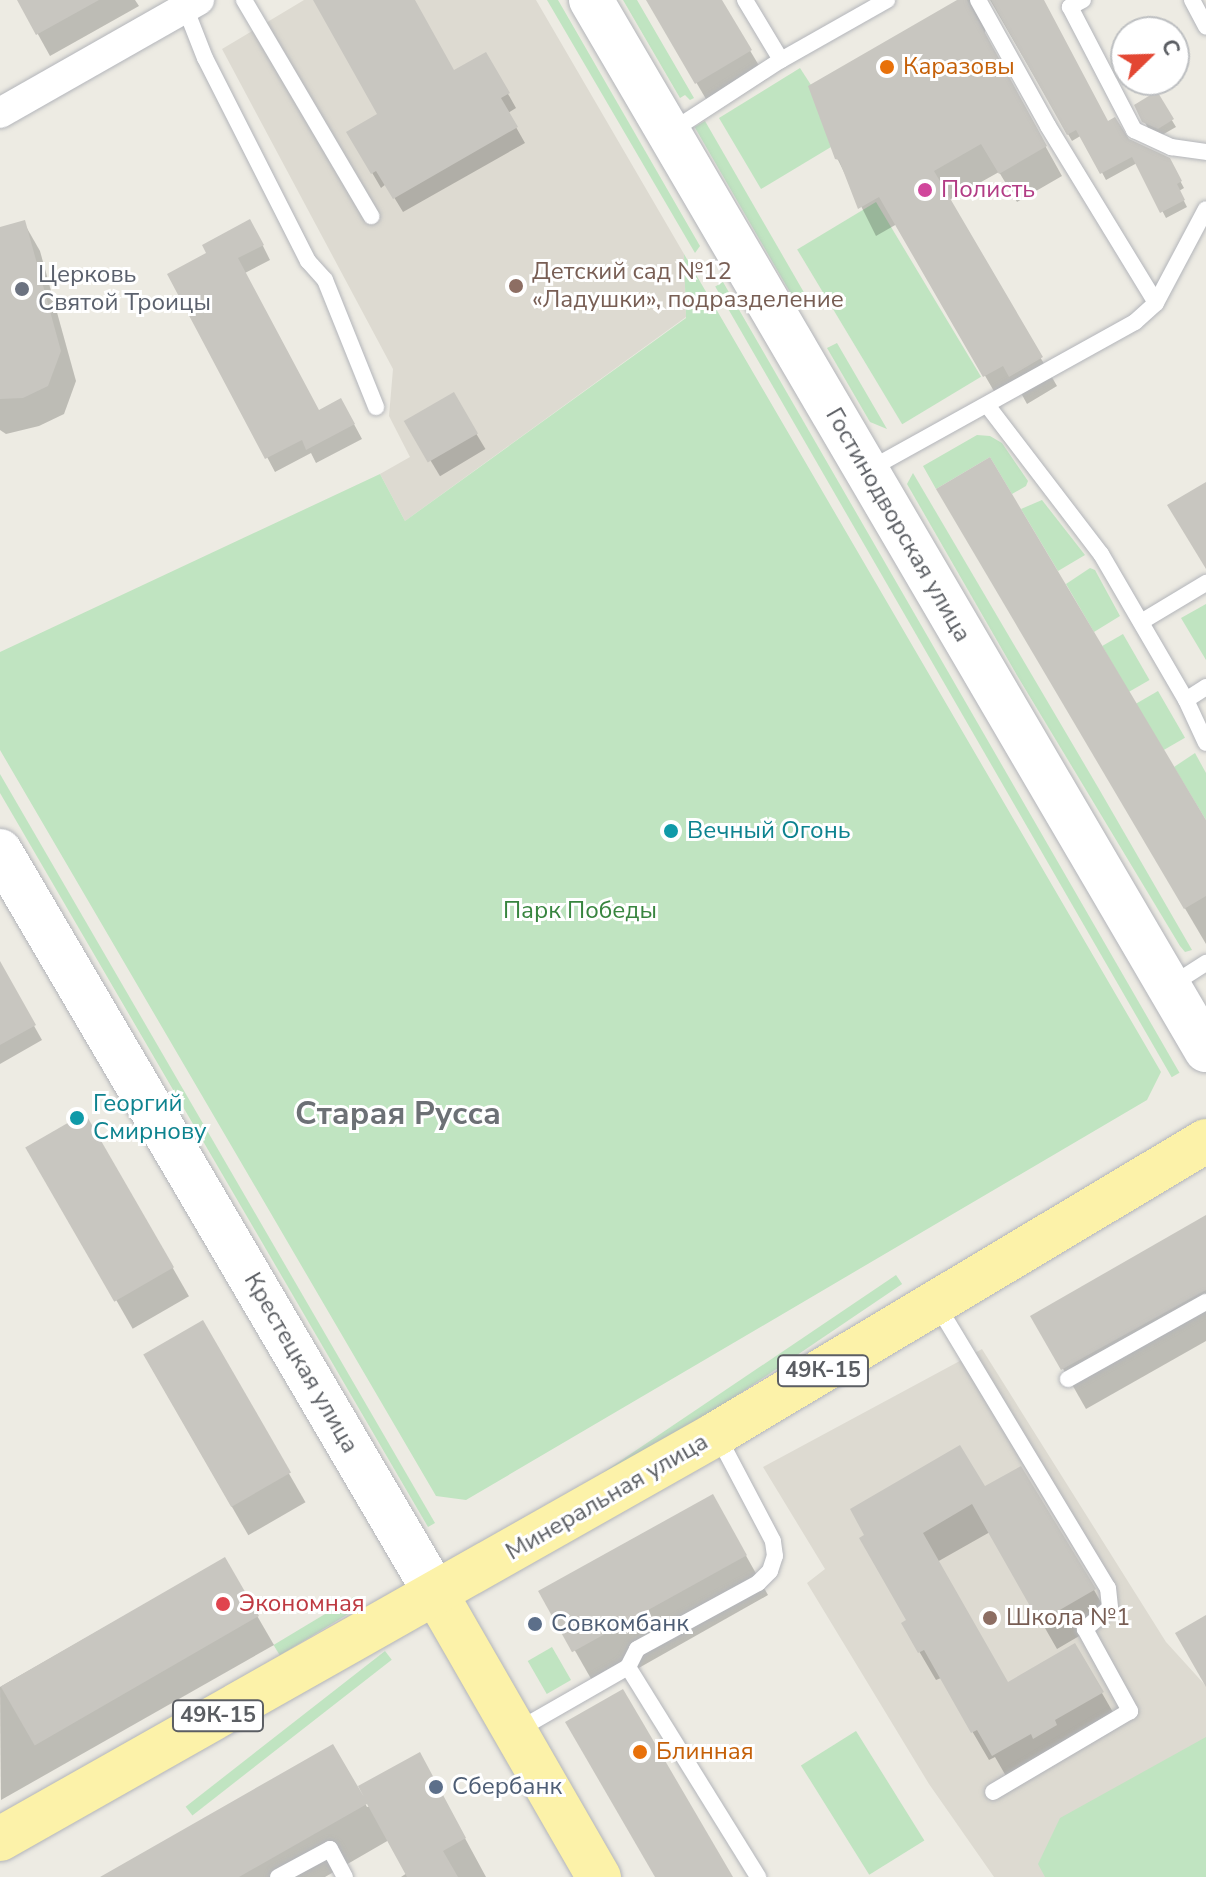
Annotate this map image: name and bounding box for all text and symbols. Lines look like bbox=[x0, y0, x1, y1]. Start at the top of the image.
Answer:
north arrow bbox=[1110, 16, 1190, 96]
text: С bbox=[1154, 35, 1187, 60]
place label: Каразовы bbox=[903, 53, 1015, 81]
marker: Каразовы bbox=[878, 58, 896, 76]
place label: Полисть bbox=[941, 176, 1035, 204]
marker: Полисть bbox=[916, 181, 934, 199]
place label: Детский сад №12 «Ладушки», подразделение bbox=[532, 258, 844, 314]
place label: Церковь Святой Троицы bbox=[38, 261, 211, 317]
marker: Детский сад №12 «Ладушки», подразделение bbox=[507, 277, 525, 295]
marker: Церковь Святой Троицы bbox=[13, 280, 31, 298]
street label: Гостинодворская улица bbox=[819, 403, 977, 647]
place label: Вечный Огонь bbox=[687, 817, 851, 845]
marker: Вечный Огонь bbox=[662, 822, 680, 840]
park label: Парк Победы bbox=[503, 897, 657, 925]
place label: Георгий Смирнову bbox=[93, 1090, 207, 1146]
district label: Старая Русса bbox=[295, 1095, 501, 1133]
marker: Георгий Смирнову bbox=[68, 1109, 86, 1127]
street label: Крестецкая улица bbox=[238, 1268, 364, 1458]
road number: 49К-15 bbox=[775, 1353, 871, 1389]
street label: Минеральная улица bbox=[501, 1427, 713, 1567]
place label: Экономная bbox=[239, 1590, 365, 1618]
marker: Экономная bbox=[214, 1595, 232, 1613]
place label: Школа №1 bbox=[1006, 1604, 1130, 1632]
marker: Школа №1 bbox=[981, 1609, 999, 1627]
place label: Совкомбанк bbox=[551, 1610, 689, 1638]
marker: Совкомбанк bbox=[526, 1615, 544, 1633]
road number: 49К-15 bbox=[170, 1698, 266, 1734]
place label: Блинная bbox=[656, 1738, 754, 1766]
marker: Блинная bbox=[631, 1743, 649, 1761]
place label: Сбербанк bbox=[452, 1773, 562, 1801]
marker: Сбербанк bbox=[427, 1778, 445, 1796]

